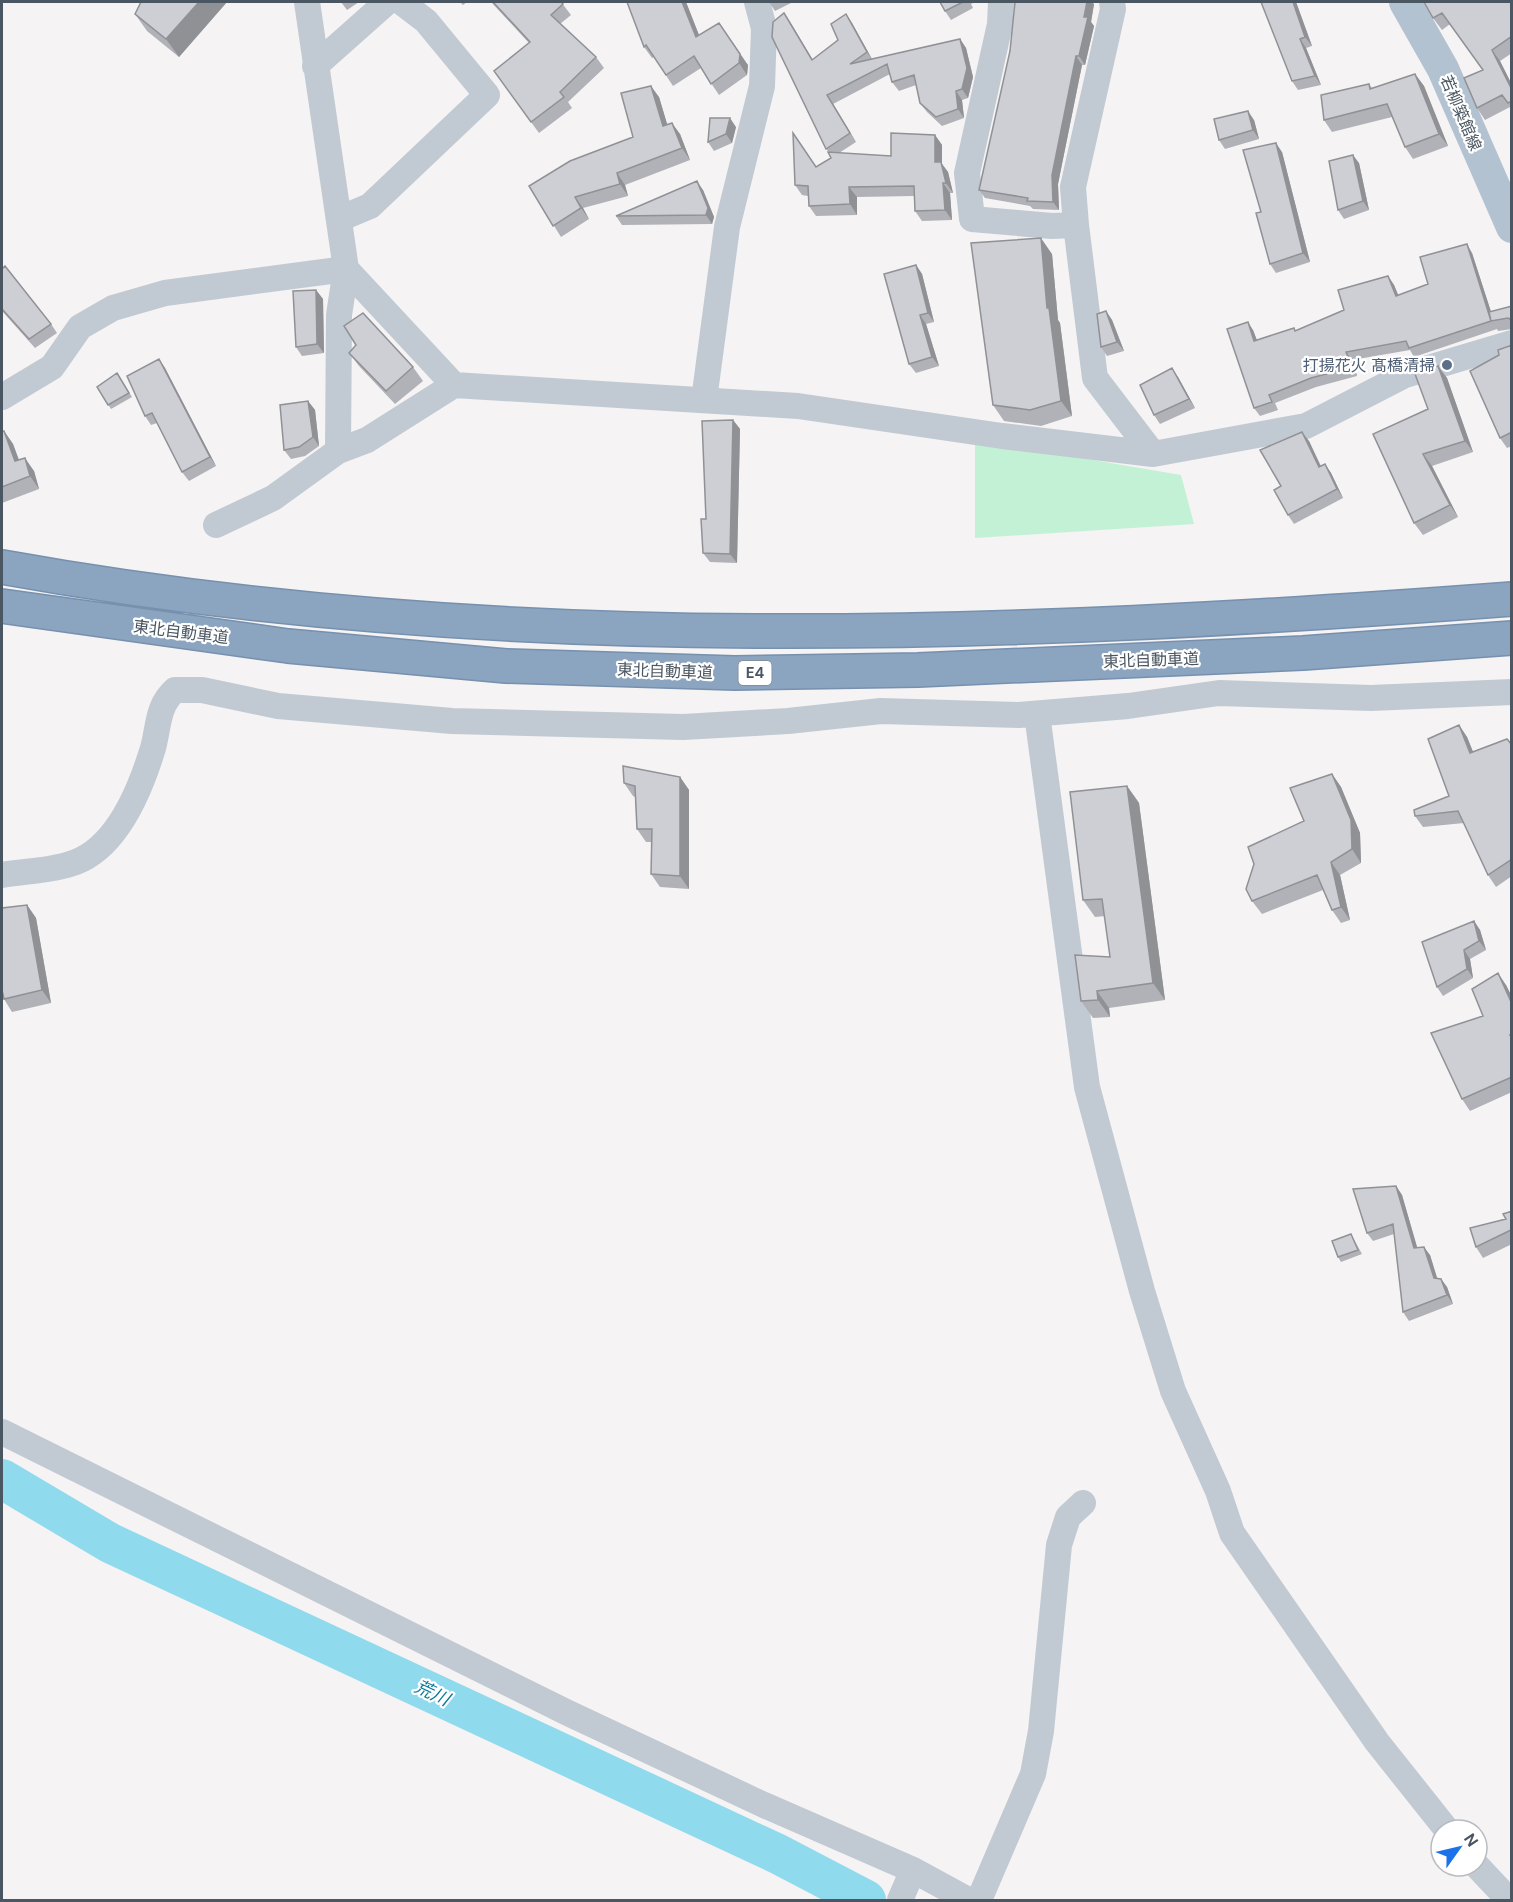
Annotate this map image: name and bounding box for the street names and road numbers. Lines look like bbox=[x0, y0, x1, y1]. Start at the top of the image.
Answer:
street label: 若柳築館線 bbox=[1436, 72, 1486, 154]
street label: 東北自動車道 bbox=[132, 616, 230, 648]
street label: 東北自動車道 bbox=[1103, 648, 1199, 672]
street label: 東北自動車道 bbox=[617, 659, 713, 683]
road number: E4 bbox=[738, 661, 771, 685]

